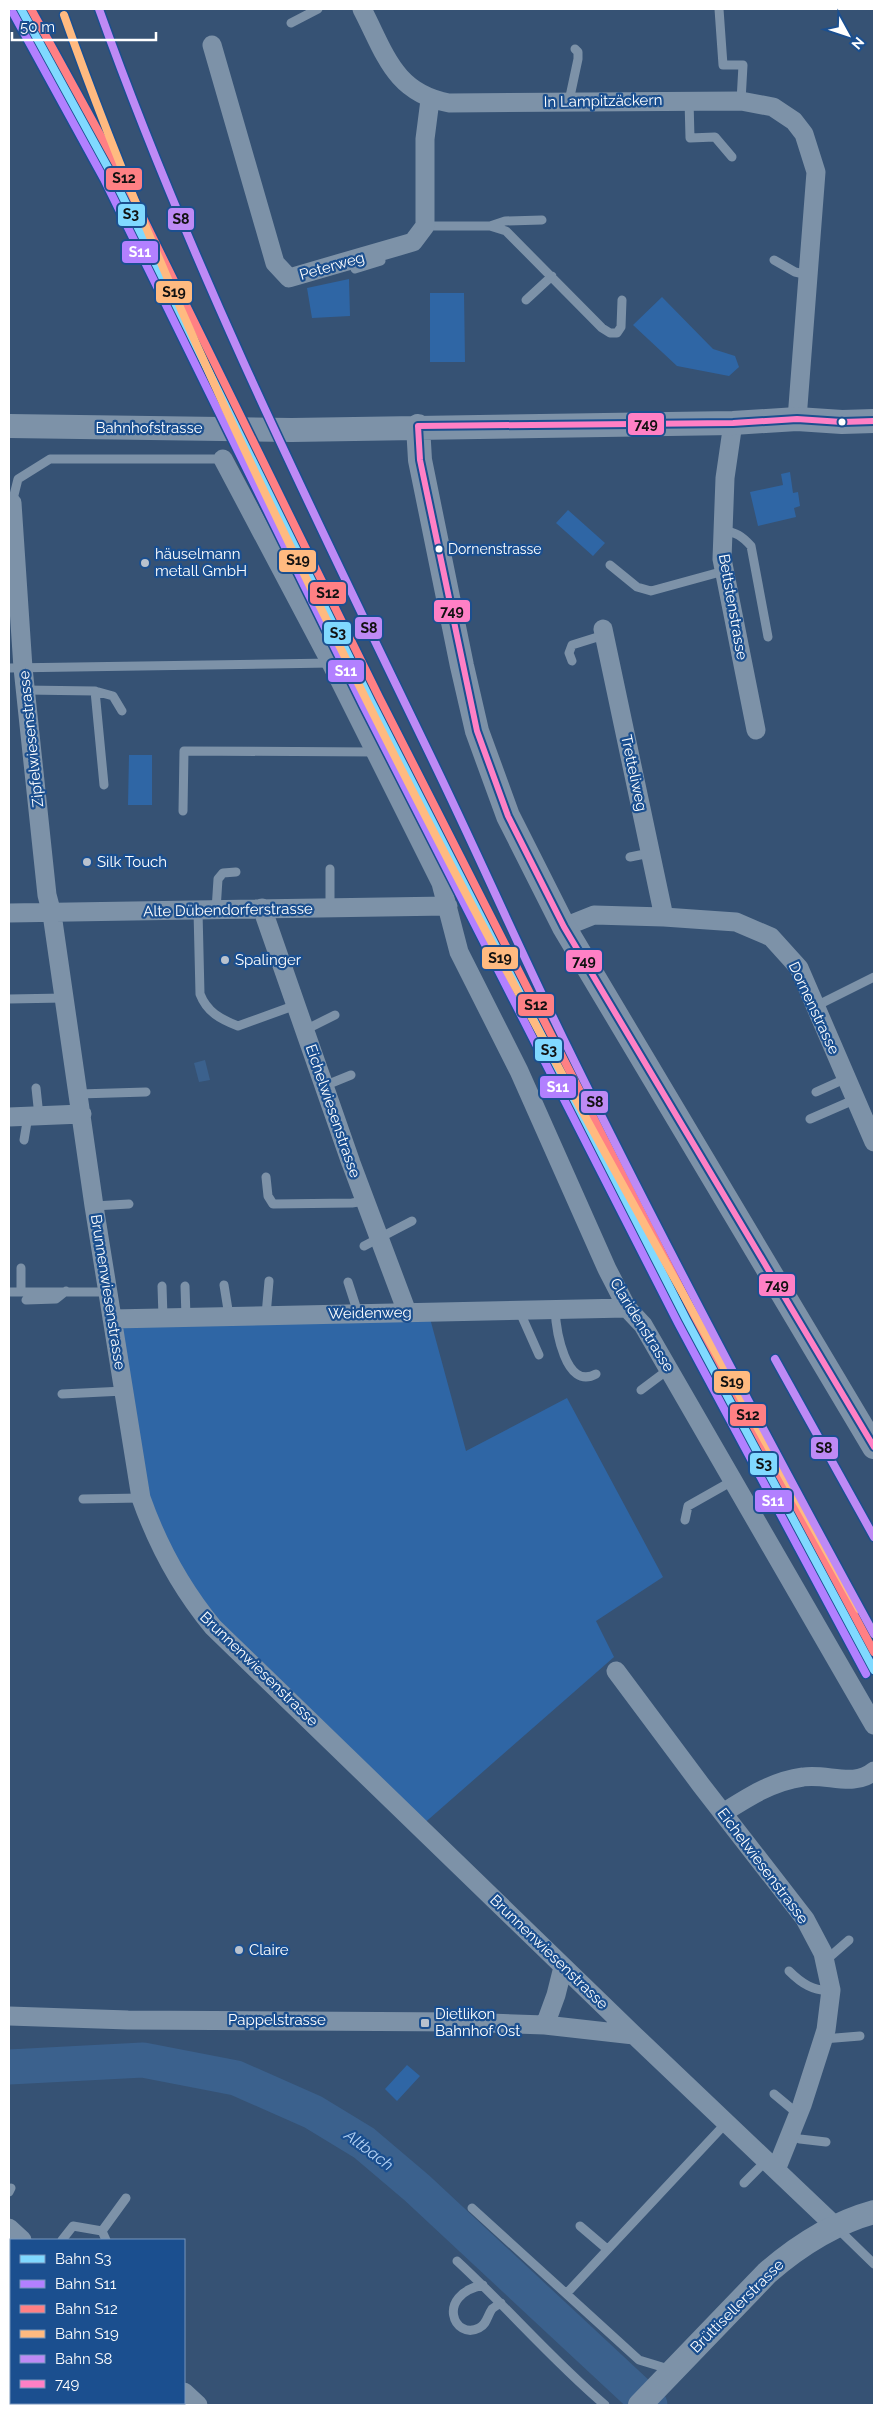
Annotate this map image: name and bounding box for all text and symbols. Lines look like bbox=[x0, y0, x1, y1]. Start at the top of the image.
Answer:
scale bar bbox=[12, 10, 156, 42]
north arrow bbox=[823, 10, 873, 60]
text: 50 m bbox=[20, 18, 55, 36]
text: N bbox=[848, 34, 868, 53]
street label: In Lampitzäckern bbox=[544, 91, 662, 111]
line badge: S12 bbox=[105, 167, 143, 191]
text: S12 bbox=[112, 170, 136, 186]
line badge: S3 bbox=[117, 203, 146, 227]
text: S3 bbox=[123, 206, 139, 222]
line badge: S8 bbox=[167, 207, 195, 231]
text: S8 bbox=[172, 211, 190, 227]
line badge: S11 bbox=[121, 240, 159, 264]
text: S11 bbox=[129, 244, 151, 260]
street label: Peterweg bbox=[297, 248, 367, 284]
line badge: S19 bbox=[155, 280, 193, 304]
text: S19 bbox=[162, 284, 186, 300]
line badge: 749 bbox=[627, 412, 665, 436]
text: 749 bbox=[634, 416, 658, 432]
unlabelled marker bbox=[837, 417, 847, 427]
street label: Bahnhofstrasse bbox=[95, 419, 203, 437]
place label: Dornenstrasse bbox=[448, 541, 542, 557]
marker: Dornenstrasse bbox=[434, 544, 444, 554]
place label: häuselmann metall GmbH bbox=[155, 545, 247, 580]
line badge: S19 bbox=[278, 549, 317, 573]
text: S19 bbox=[286, 552, 310, 568]
street label: Bettstenstrasse bbox=[715, 553, 751, 662]
marker: häuselmann metall GmbH bbox=[139, 557, 151, 569]
line badge: S12 bbox=[309, 581, 347, 605]
text: S12 bbox=[316, 585, 340, 601]
line badge: 749 bbox=[433, 599, 471, 623]
text: 749 bbox=[440, 603, 464, 619]
line badge: S8 bbox=[354, 616, 383, 640]
text: S8 bbox=[360, 620, 378, 636]
line badge: S3 bbox=[323, 621, 352, 645]
text: S3 bbox=[330, 625, 346, 641]
line badge: S11 bbox=[327, 659, 365, 683]
text: S11 bbox=[335, 663, 357, 679]
street label: Zipfelwiesenstrasse bbox=[15, 670, 47, 808]
street label: Tretteliweg bbox=[617, 733, 651, 813]
place label: Silk Touch bbox=[97, 853, 167, 871]
marker: Silk Touch bbox=[81, 856, 93, 868]
street label: Alte Dübendorferstrasse bbox=[143, 900, 313, 920]
line badge: S19 bbox=[481, 946, 519, 970]
line badge: 749 bbox=[565, 949, 603, 973]
text: S19 bbox=[488, 950, 512, 966]
place label: Spalinger bbox=[235, 951, 302, 969]
text: 749 bbox=[572, 953, 596, 969]
marker: Spalinger bbox=[219, 954, 231, 966]
street label: Dornenstrasse bbox=[785, 959, 843, 1057]
line badge: S12 bbox=[517, 993, 555, 1017]
text: S12 bbox=[524, 997, 548, 1013]
line badge: S3 bbox=[534, 1038, 563, 1062]
street label: Eichelwiesenstrasse bbox=[302, 1042, 364, 1180]
text: S3 bbox=[541, 1042, 557, 1058]
line badge: S11 bbox=[539, 1075, 577, 1099]
text: S11 bbox=[547, 1079, 569, 1095]
line badge: S8 bbox=[580, 1090, 609, 1114]
text: S8 bbox=[586, 1094, 604, 1110]
street label: Brunnenwiesenstrasse bbox=[87, 1213, 129, 1371]
line badge: 749 bbox=[758, 1273, 796, 1297]
street label: Claridenstrasse bbox=[606, 1275, 678, 1375]
text: 749 bbox=[765, 1277, 789, 1293]
street label: Weidenweg bbox=[328, 1303, 412, 1323]
line badge: S19 bbox=[713, 1370, 751, 1394]
text: S19 bbox=[720, 1374, 744, 1390]
line badge: S12 bbox=[729, 1403, 767, 1427]
text: S12 bbox=[736, 1407, 760, 1423]
line badge: S8 bbox=[810, 1436, 839, 1460]
text: S8 bbox=[815, 1440, 833, 1456]
line badge: S3 bbox=[749, 1452, 778, 1476]
text: S3 bbox=[756, 1456, 772, 1472]
line badge: S11 bbox=[754, 1489, 793, 1513]
text: S11 bbox=[762, 1493, 784, 1509]
street label: Brunnenwiesenstrasse bbox=[196, 1608, 322, 1730]
street label: Eichelwiesenstrasse bbox=[714, 1805, 812, 1927]
street label: Brunnenwiesenstrasse bbox=[486, 1891, 612, 2013]
place label: Claire bbox=[249, 1941, 289, 1959]
marker: Claire bbox=[233, 1944, 245, 1956]
place label: Dietlikon Bahnhof Ost bbox=[435, 2005, 520, 2040]
street label: Pappelstrasse bbox=[228, 2011, 326, 2029]
marker: Dietlikon Bahnhof Ost bbox=[419, 2017, 431, 2029]
water label: Altbach bbox=[340, 2125, 397, 2174]
legend bbox=[10, 2239, 185, 2404]
text: Bahn S3 bbox=[55, 2250, 112, 2268]
street label: Brüttisellerstrasse bbox=[687, 2255, 788, 2356]
text: Bahn S11 bbox=[55, 2275, 117, 2293]
text: Bahn S12 bbox=[55, 2300, 118, 2318]
text: Bahn S19 bbox=[55, 2325, 119, 2343]
text: Bahn S8 bbox=[55, 2350, 113, 2368]
text: 749 bbox=[55, 2375, 79, 2393]

